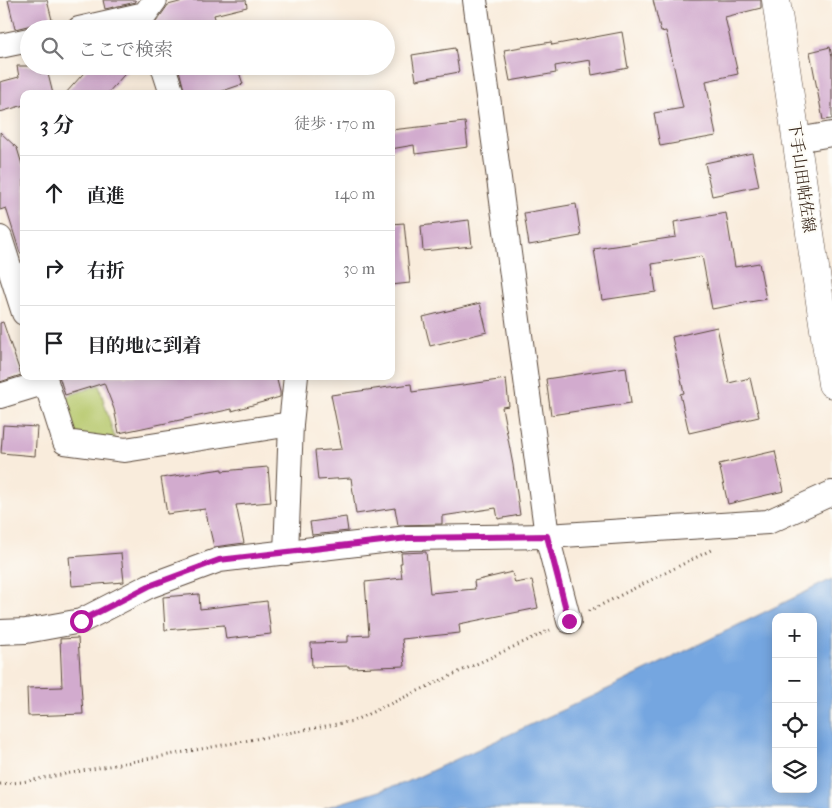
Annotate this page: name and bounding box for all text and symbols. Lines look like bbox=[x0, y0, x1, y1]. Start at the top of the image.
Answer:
search box bbox=[20, 20, 395, 75]
icon: search bbox=[38, 34, 66, 62]
text: ここで検索 bbox=[78, 39, 173, 61]
text: 3 分 bbox=[40, 113, 74, 137]
text: 徒歩 · 170 m bbox=[294, 114, 375, 133]
street label: 下手山田帖佐線 bbox=[785, 120, 819, 234]
icon: ahead bbox=[40, 179, 68, 207]
text: 140 m bbox=[334, 184, 375, 203]
text: 直進 bbox=[87, 185, 125, 207]
icon: right bbox=[40, 254, 68, 282]
text: 30 m bbox=[343, 259, 375, 278]
text: 右折 bbox=[87, 260, 125, 282]
icon: arrive bbox=[40, 329, 68, 357]
text: 目的地に到着 bbox=[87, 335, 201, 357]
route start bbox=[70, 610, 93, 633]
route end bbox=[558, 610, 581, 633]
map controls bbox=[772, 613, 817, 793]
button: + bbox=[772, 613, 817, 658]
button: − bbox=[772, 658, 817, 703]
button: locate bbox=[772, 703, 817, 748]
button: layers bbox=[772, 748, 817, 793]

